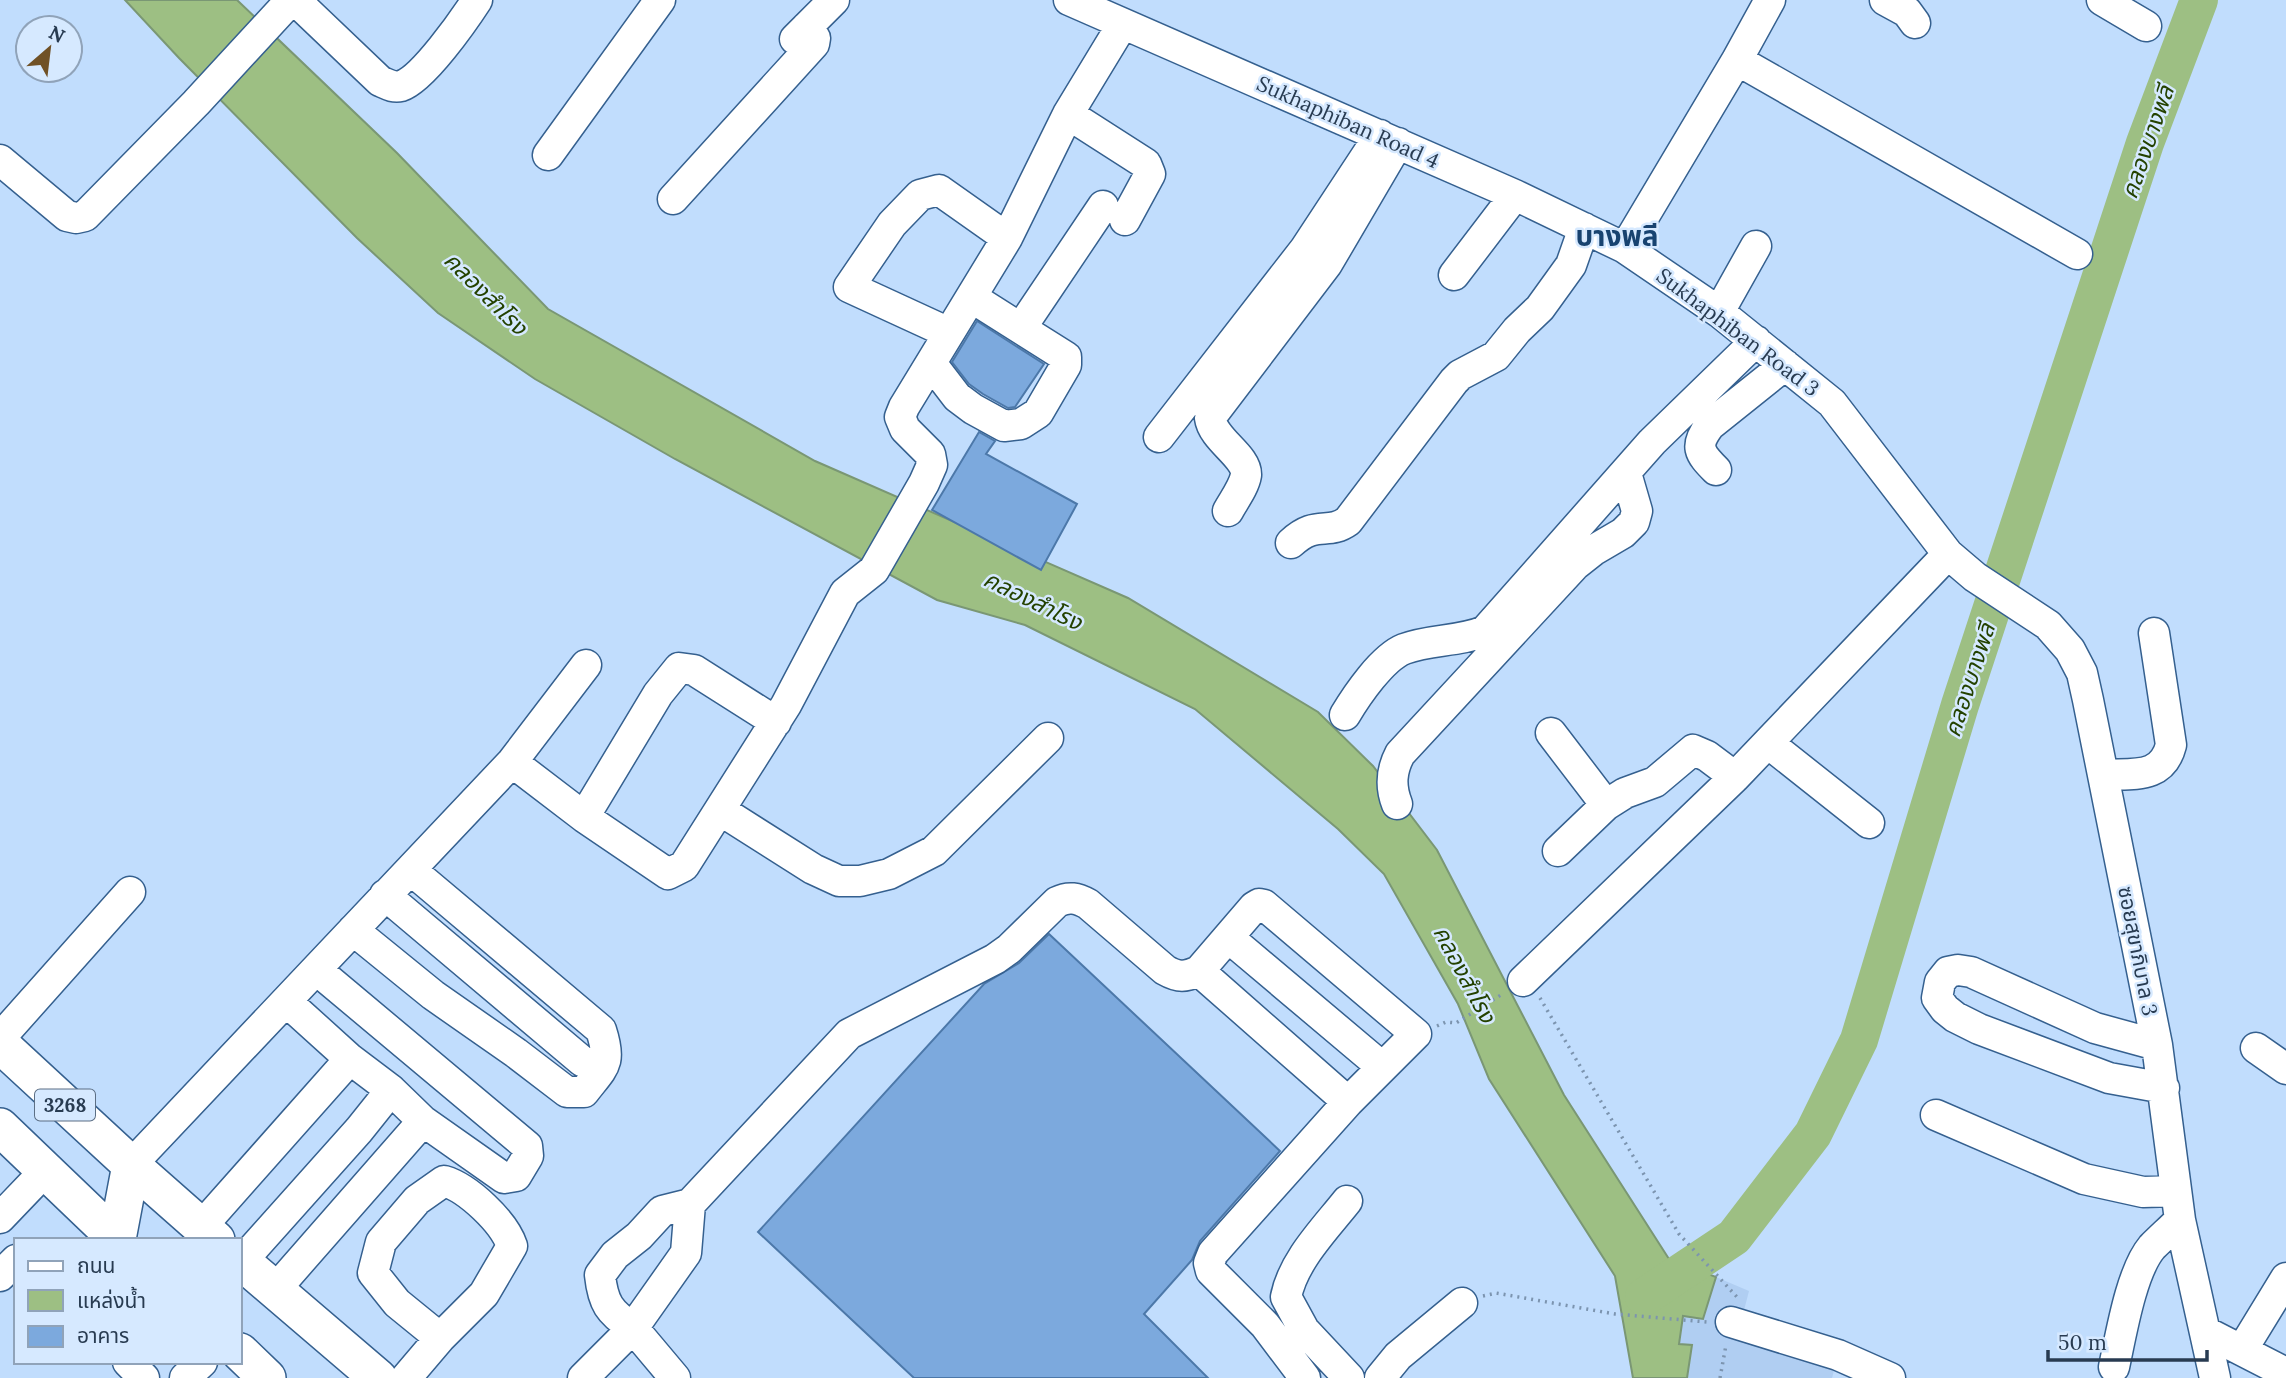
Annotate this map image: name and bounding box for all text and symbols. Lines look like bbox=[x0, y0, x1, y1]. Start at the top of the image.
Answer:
north arrow bbox=[14, 14, 84, 84]
text: N bbox=[45, 20, 69, 48]
street label: Sukhaphiban Road 4 bbox=[1253, 70, 1443, 174]
water label: คลองบางพลี bbox=[2114, 79, 2181, 202]
district label: บางพลี bbox=[1575, 218, 1659, 254]
water label: คลองสำโรง bbox=[438, 245, 535, 342]
street label: Sukhaphiban Road 3 bbox=[1651, 262, 1825, 402]
water label: คลองสำโรง bbox=[979, 564, 1088, 637]
water label: คลองบางพลี bbox=[1937, 617, 2002, 740]
street label: ซอยสุขาภิบาล 3 bbox=[2112, 884, 2164, 1018]
water label: คลองสำโรง bbox=[1427, 921, 1503, 1029]
road number: 3268 bbox=[35, 1090, 95, 1120]
legend bbox=[14, 1238, 242, 1364]
text: ถนน bbox=[77, 1252, 115, 1279]
text: แหล่งน้ำ bbox=[77, 1286, 146, 1314]
scale bar bbox=[2048, 1318, 2207, 1362]
text: อาคาร bbox=[77, 1322, 129, 1349]
text: 50 m bbox=[2058, 1329, 2107, 1356]

